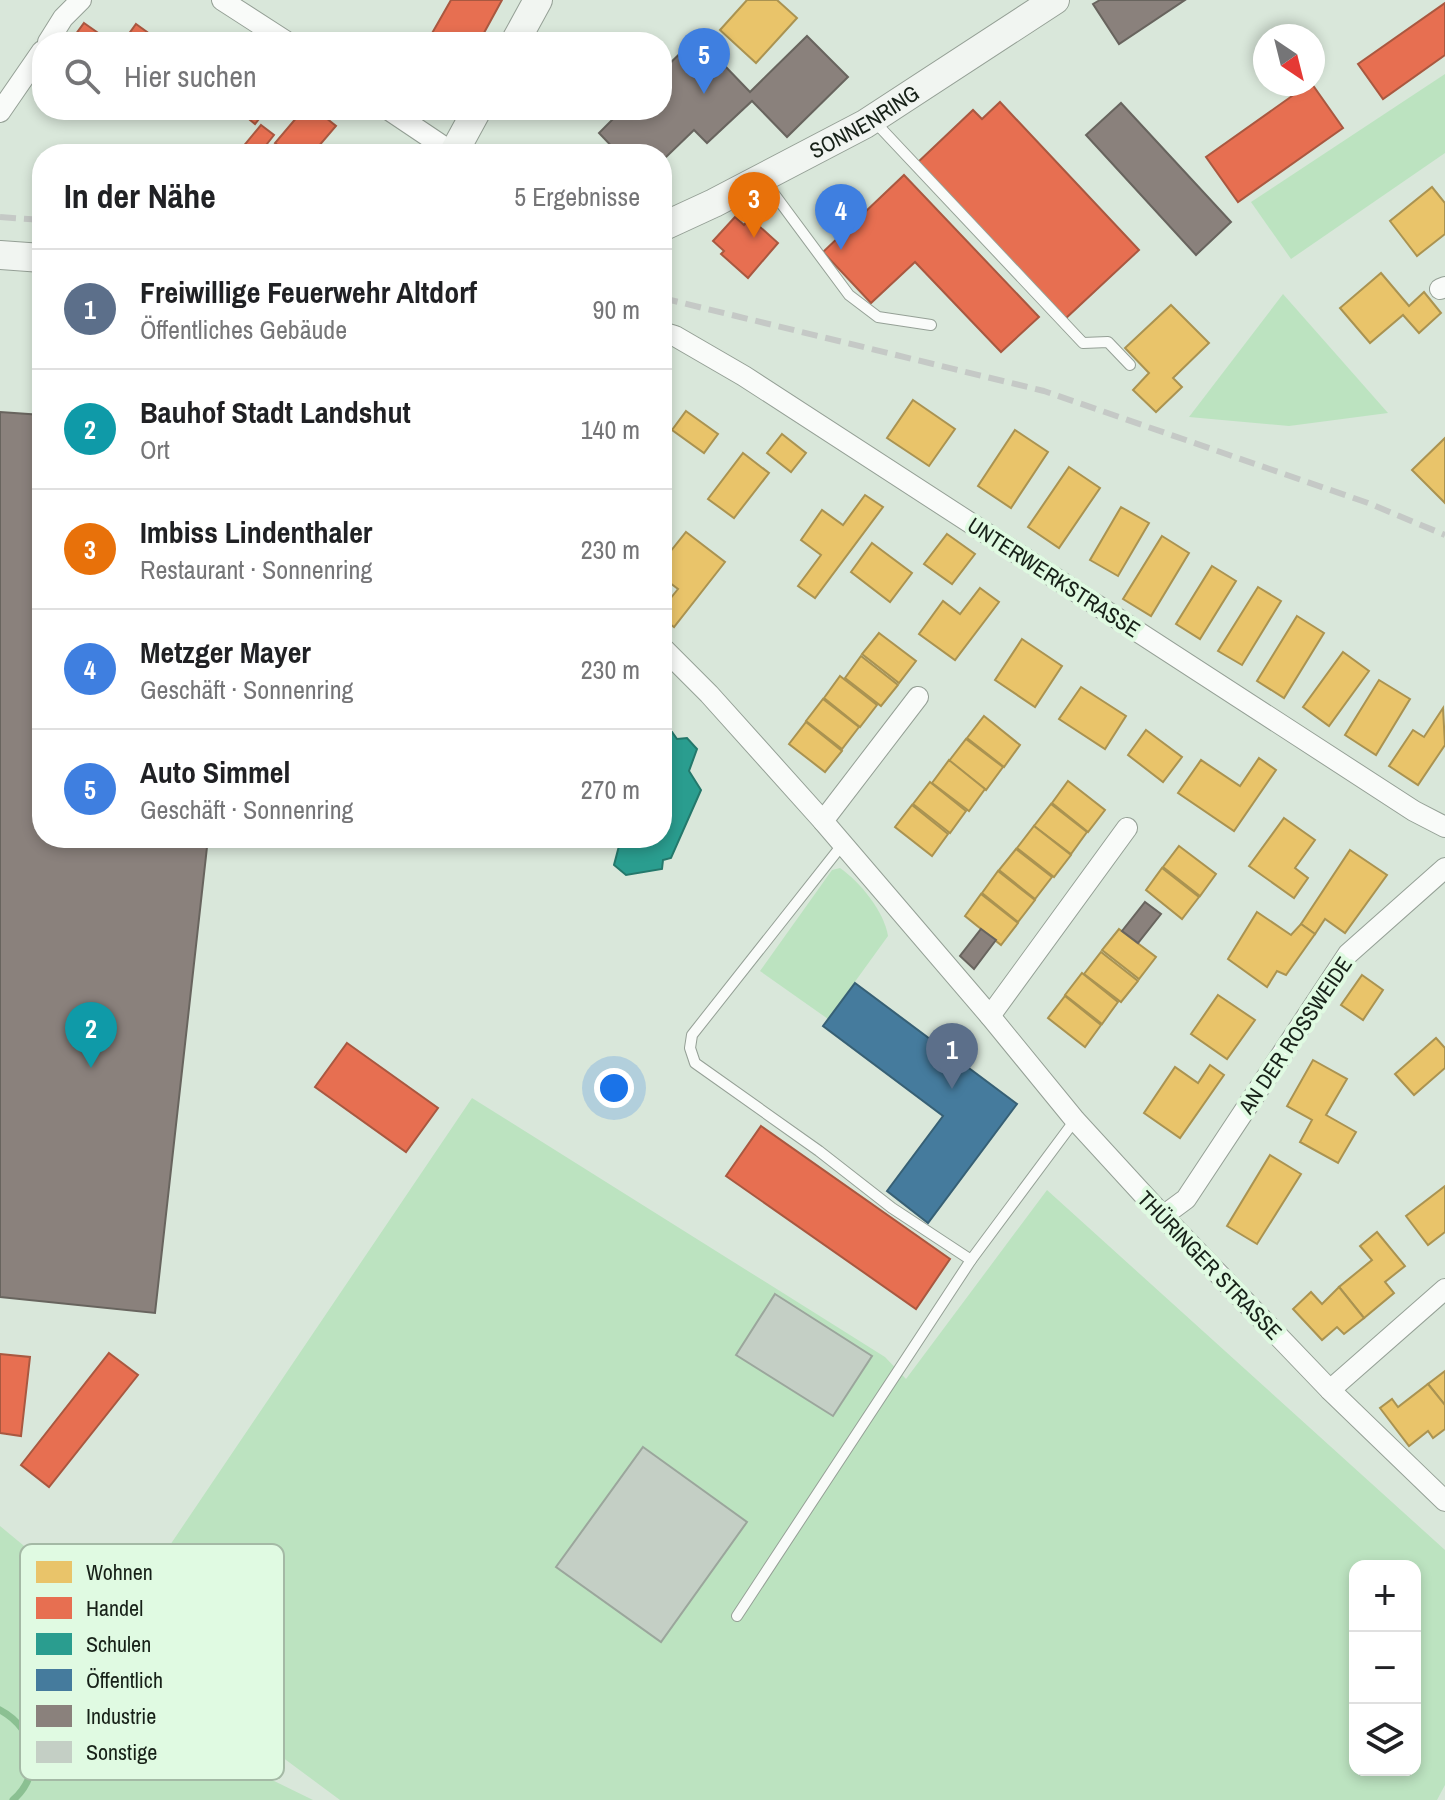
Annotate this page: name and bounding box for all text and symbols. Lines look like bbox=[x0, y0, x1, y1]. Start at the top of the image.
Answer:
north arrow bbox=[1253, 24, 1325, 96]
pin: 5 bbox=[678, 28, 730, 94]
search box bbox=[32, 32, 672, 120]
icon: search bbox=[60, 54, 104, 98]
text: Hier suchen bbox=[124, 56, 257, 96]
street label: SONNENRING bbox=[804, 78, 925, 166]
pin: 3 bbox=[728, 172, 780, 238]
text: In der Nähe bbox=[64, 173, 216, 219]
text: 5 Ergebnisse bbox=[514, 179, 640, 214]
pin: 4 bbox=[815, 184, 867, 250]
text: Freiwillige Feuerwehr Altdorf bbox=[140, 272, 477, 312]
text: 1 bbox=[84, 292, 96, 327]
text: 90 m bbox=[593, 292, 640, 327]
text: Öffentliches Gebäude bbox=[140, 312, 347, 347]
text: Bauhof Stadt Landshut bbox=[140, 392, 411, 432]
text: 2 bbox=[84, 412, 96, 447]
text: 140 m bbox=[581, 412, 640, 447]
text: Ort bbox=[140, 432, 170, 467]
street label: UNTERWERKSTRASSE bbox=[962, 510, 1146, 644]
text: Imbiss Lindenthaler bbox=[140, 512, 372, 552]
text: 3 bbox=[84, 532, 96, 567]
text: 230 m bbox=[581, 532, 640, 567]
text: Restaurant · Sonnenring bbox=[140, 552, 372, 587]
text: Metzger Mayer bbox=[140, 632, 311, 672]
text: 4 bbox=[84, 652, 96, 687]
text: 230 m bbox=[581, 652, 640, 687]
text: Geschäft · Sonnenring bbox=[140, 672, 353, 707]
text: Auto Simmel bbox=[140, 752, 290, 792]
text: 5 bbox=[84, 772, 96, 807]
text: 270 m bbox=[581, 772, 640, 807]
text: Geschäft · Sonnenring bbox=[140, 792, 353, 827]
street label: AN DER ROSSWEIDE bbox=[1231, 951, 1359, 1120]
pin: 2 bbox=[65, 1002, 117, 1068]
pin: 1 bbox=[926, 1023, 978, 1089]
your location bbox=[594, 1068, 634, 1108]
street label: THÜRINGER STRASSE bbox=[1131, 1184, 1289, 1346]
legend bbox=[20, 1544, 284, 1780]
text: Wohnen bbox=[86, 1557, 153, 1587]
map controls bbox=[1349, 1560, 1421, 1776]
button: + bbox=[1349, 1560, 1421, 1632]
text: Handel bbox=[86, 1593, 143, 1623]
text: Schulen bbox=[86, 1629, 151, 1659]
button: − bbox=[1349, 1632, 1421, 1704]
text: Öffentlich bbox=[86, 1665, 163, 1695]
text: Industrie bbox=[86, 1701, 156, 1731]
button: layers bbox=[1349, 1704, 1421, 1776]
text: Sonstige bbox=[86, 1737, 157, 1767]

